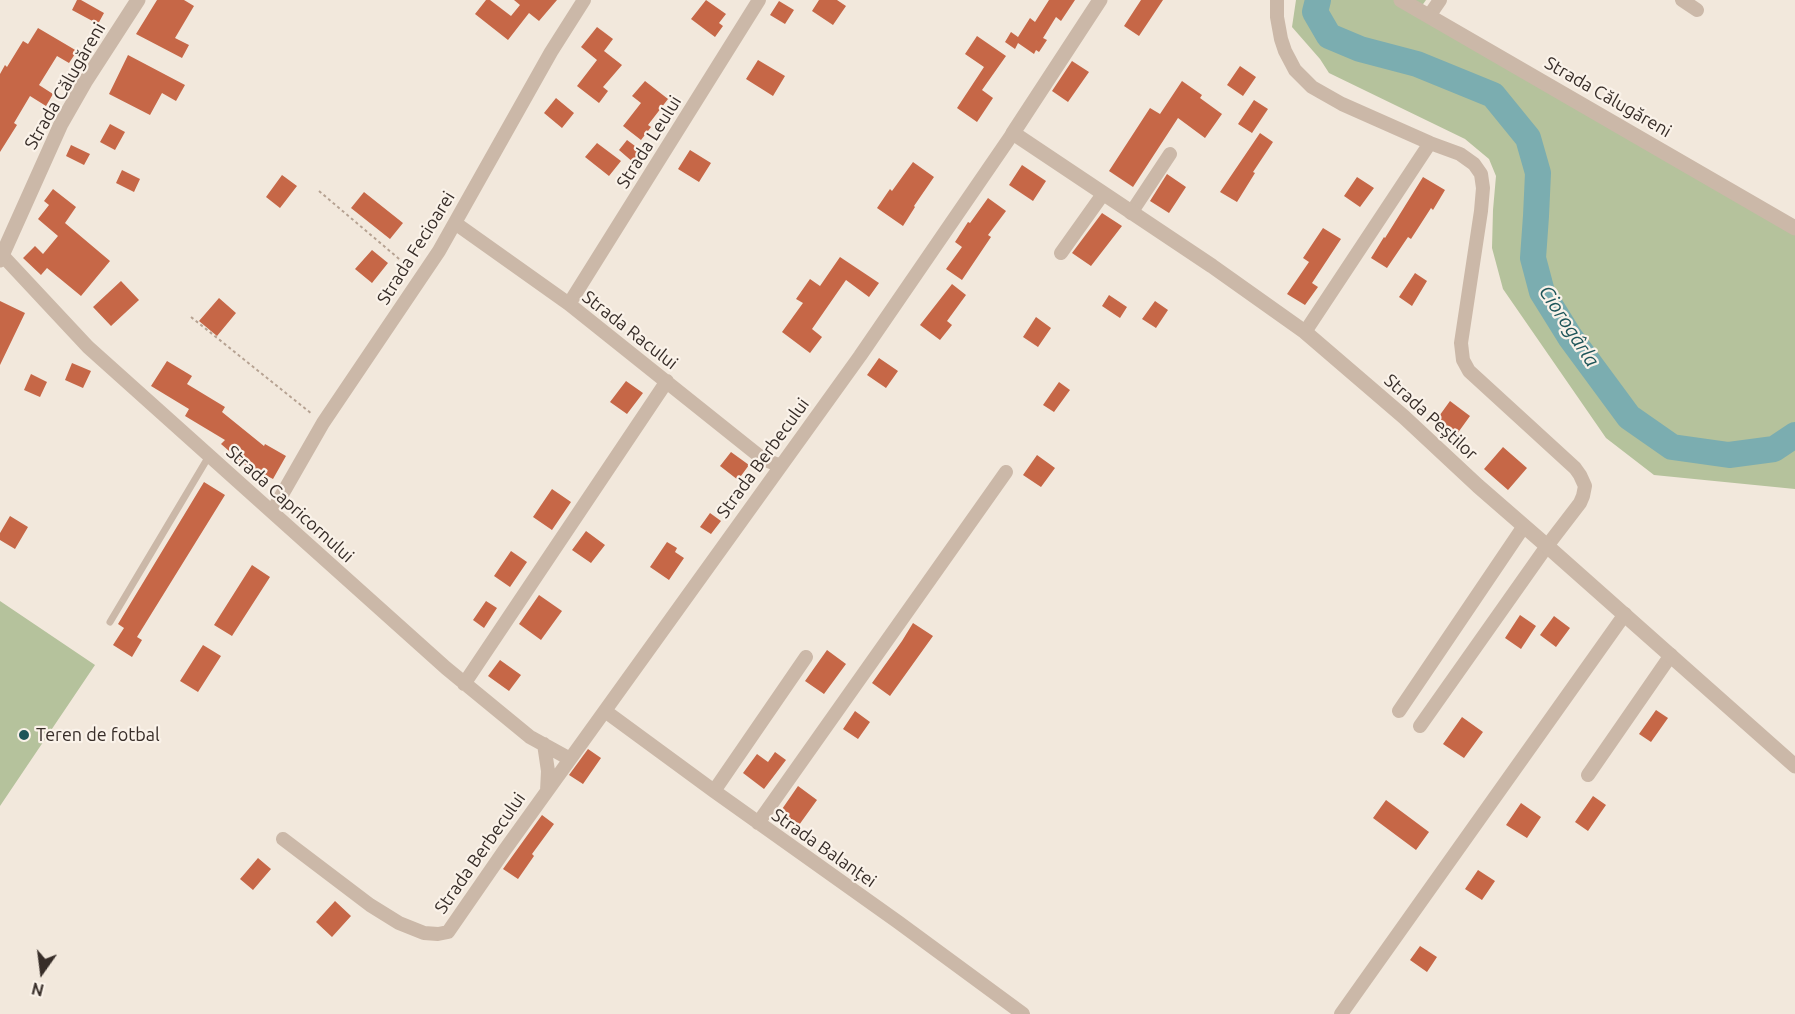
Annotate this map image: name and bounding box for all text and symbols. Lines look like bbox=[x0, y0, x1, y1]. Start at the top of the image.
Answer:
street label: Strada Călugăreni bbox=[20, 19, 110, 153]
street label: Strada Călugăreni bbox=[1541, 52, 1675, 142]
street label: Strada Leului bbox=[612, 92, 686, 192]
street label: Strada Fecioarei bbox=[373, 187, 459, 309]
water label: Ciorogârla bbox=[1534, 281, 1604, 371]
street label: Strada Racului bbox=[578, 286, 682, 374]
street label: Strada Peștilor bbox=[1380, 369, 1482, 465]
street label: Strada Berbecului bbox=[712, 394, 814, 522]
street label: Strada Capricornului bbox=[222, 441, 358, 567]
place label: Teren de fotbal bbox=[36, 724, 160, 746]
marker: Teren de fotbal bbox=[17, 728, 31, 742]
street label: Strada Berbecului bbox=[430, 788, 530, 918]
street label: Strada Balanței bbox=[768, 804, 880, 892]
north arrow bbox=[12, 942, 72, 1002]
text: N bbox=[30, 979, 46, 1000]

